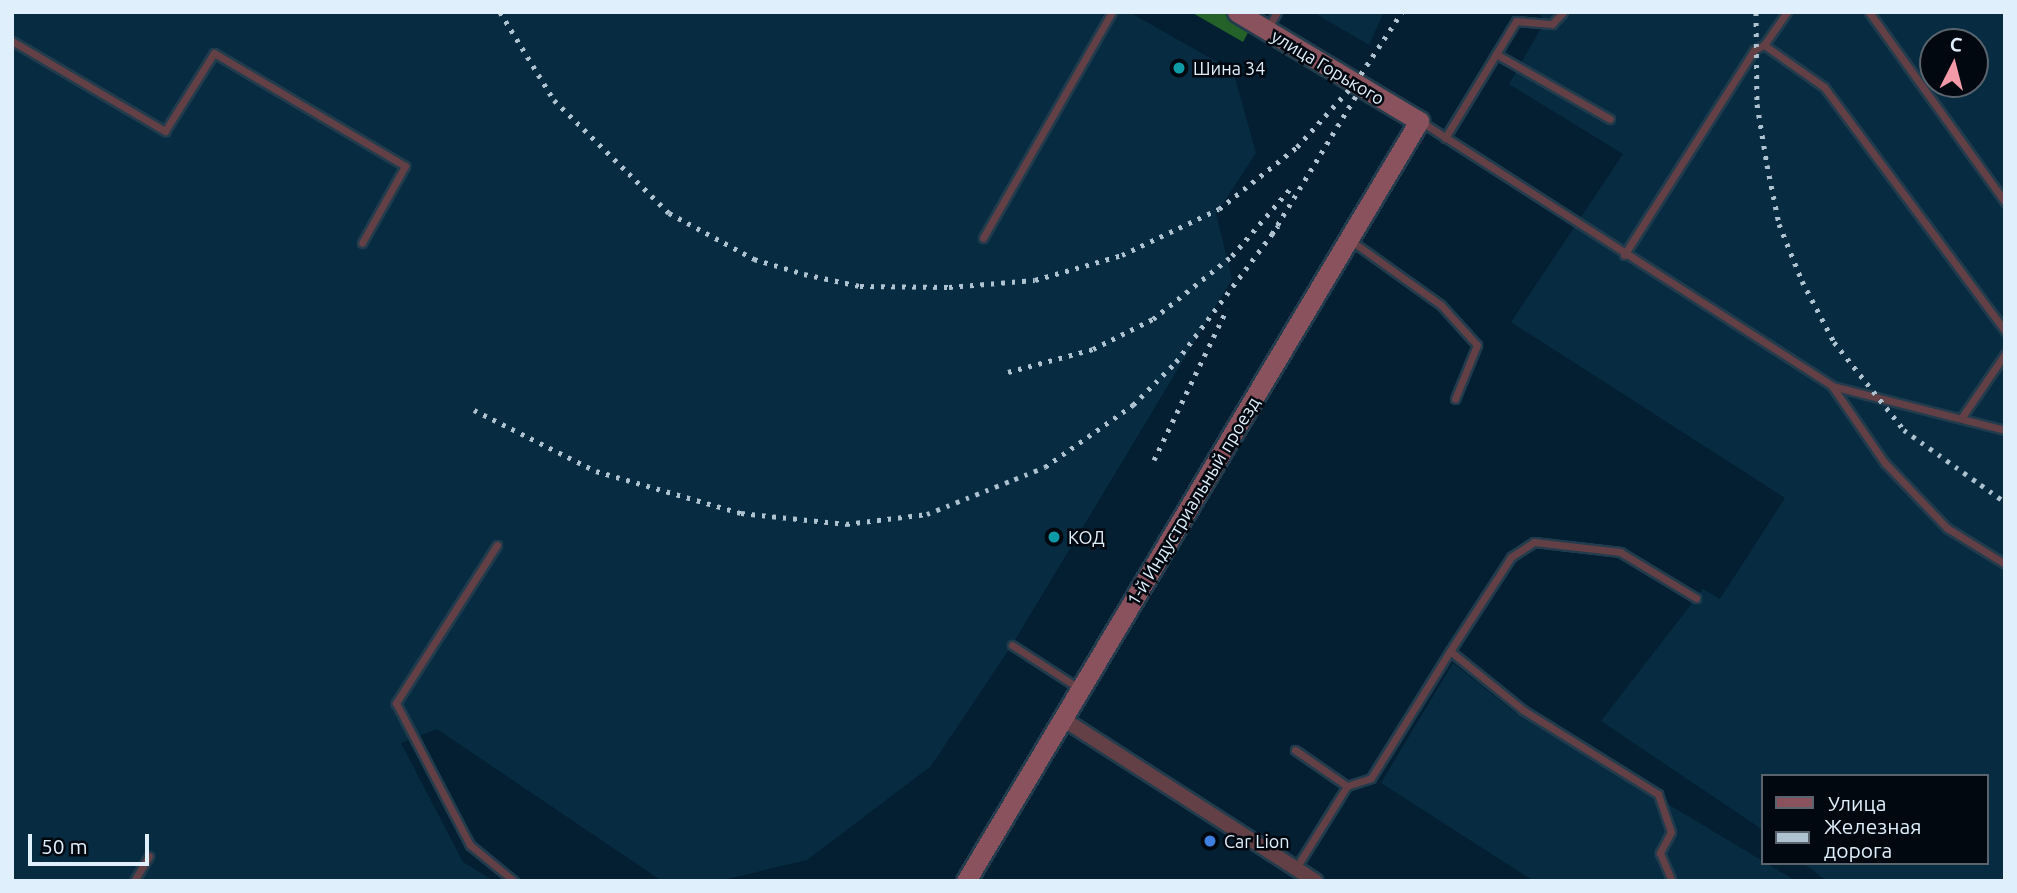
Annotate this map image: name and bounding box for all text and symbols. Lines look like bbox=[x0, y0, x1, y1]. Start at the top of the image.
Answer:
street label: улица Горького bbox=[1268, 25, 1388, 109]
north arrow bbox=[1919, 28, 1989, 98]
text: С bbox=[1949, 33, 1963, 56]
place label: Шина 34 bbox=[1193, 57, 1265, 79]
marker: Шина 34 bbox=[1171, 60, 1187, 76]
street label: 1-й Индустриальный проезд bbox=[1122, 393, 1264, 609]
place label: КОД bbox=[1068, 526, 1105, 548]
marker: КОД bbox=[1046, 529, 1062, 545]
legend bbox=[1762, 774, 1989, 865]
text: Улица bbox=[1828, 791, 1886, 815]
text: Железная дорога bbox=[1824, 814, 1922, 862]
scale bar bbox=[32, 820, 152, 864]
place label: Car Lion bbox=[1224, 830, 1290, 852]
marker: Car Lion bbox=[1202, 833, 1218, 849]
text: 50 m bbox=[41, 834, 88, 858]

